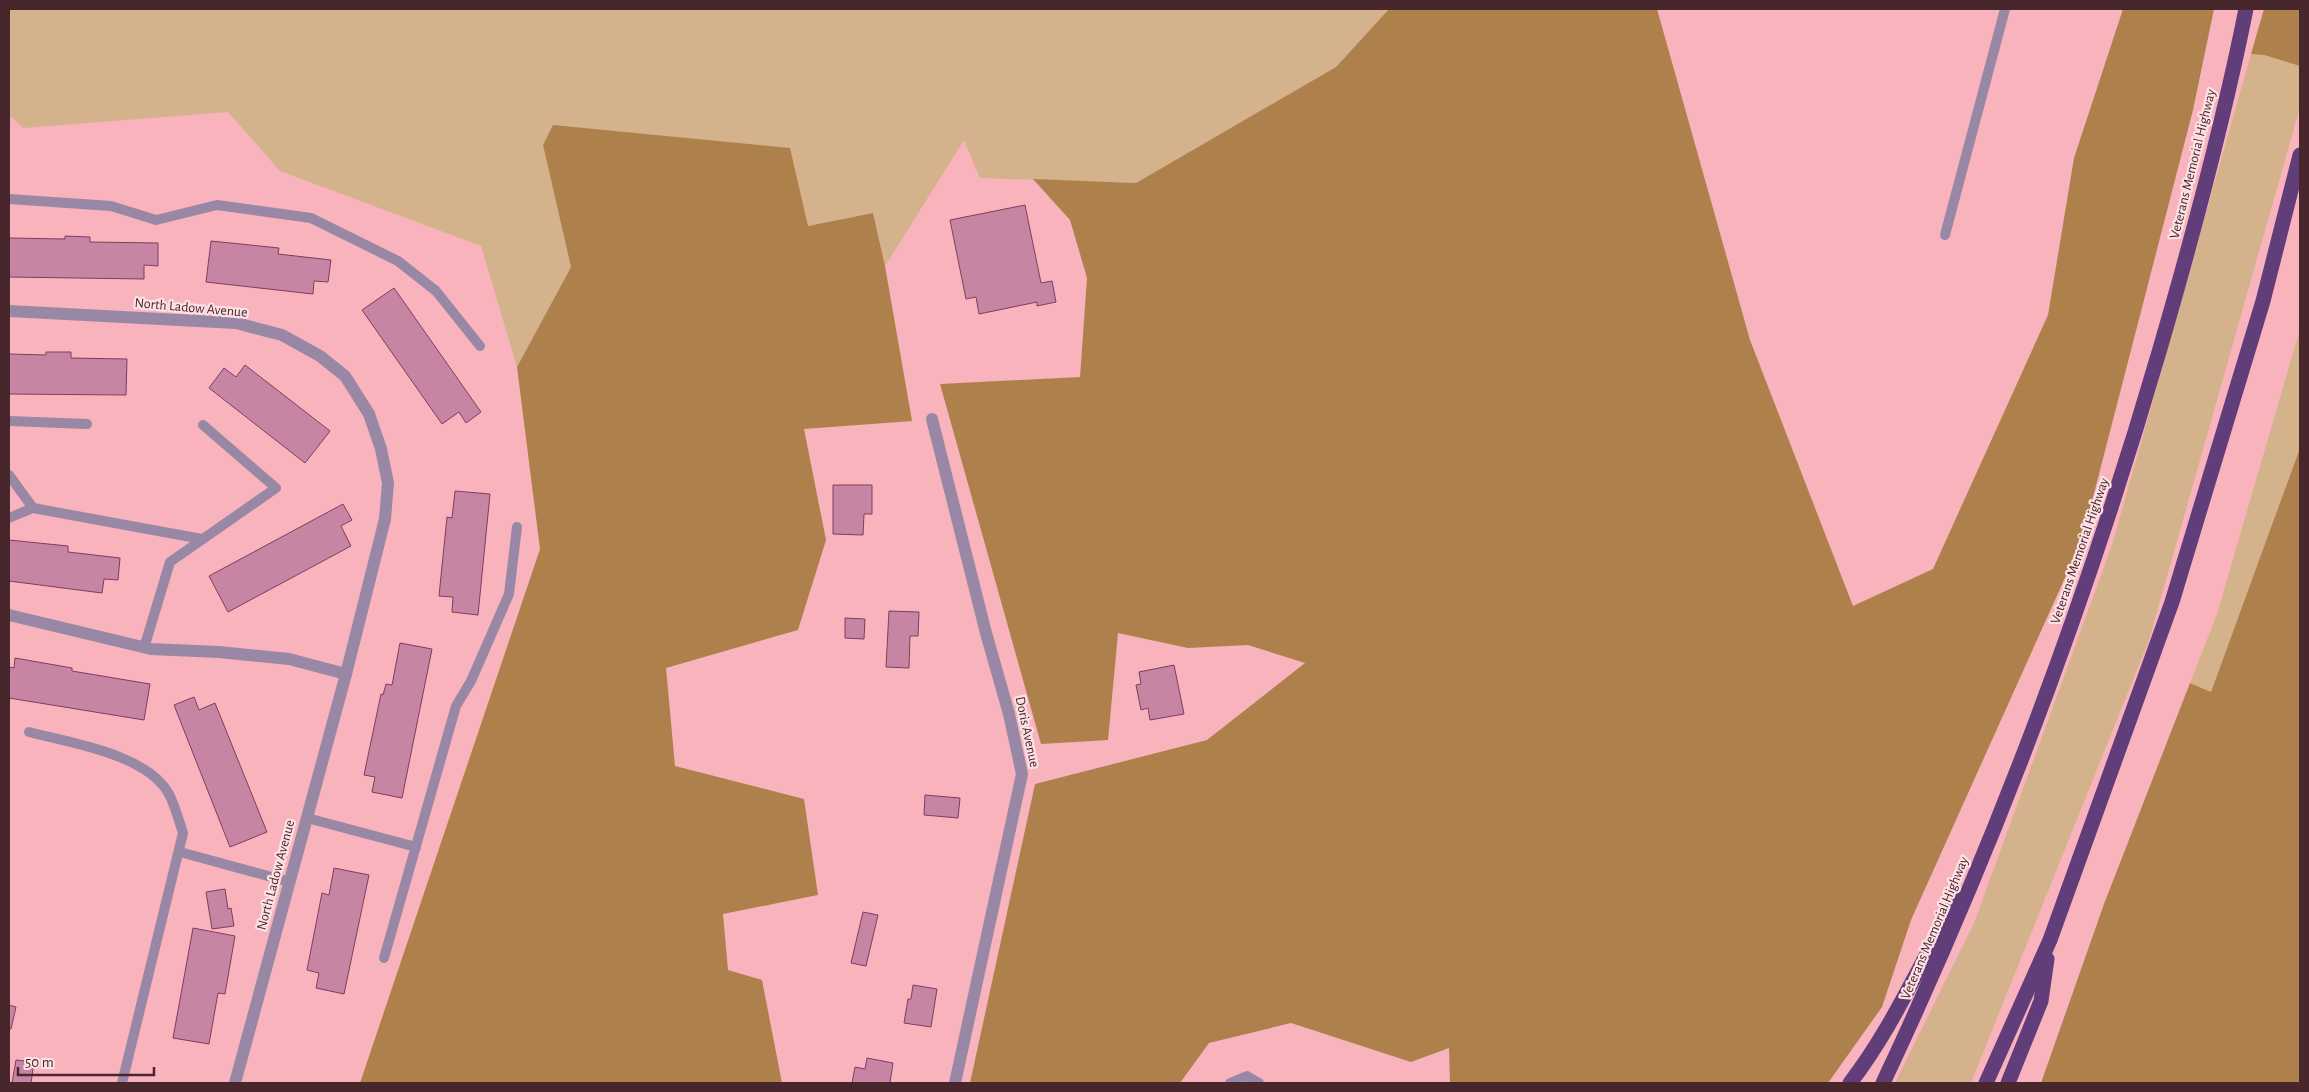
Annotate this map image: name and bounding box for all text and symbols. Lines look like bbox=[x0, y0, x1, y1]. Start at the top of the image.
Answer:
street label: Veterans Memorial Highway bbox=[2168, 88, 2218, 240]
street label: North Ladow Avenue bbox=[134, 296, 248, 320]
street label: Veterans Memorial Highway bbox=[2048, 476, 2112, 626]
street label: Doris Avenue bbox=[1013, 695, 1041, 769]
street label: North Ladow Avenue bbox=[255, 818, 297, 932]
street label: Veterans Memorial Highway bbox=[1899, 855, 1971, 1001]
scale bar bbox=[18, 1044, 154, 1076]
text: 50 m bbox=[25, 1055, 54, 1070]

